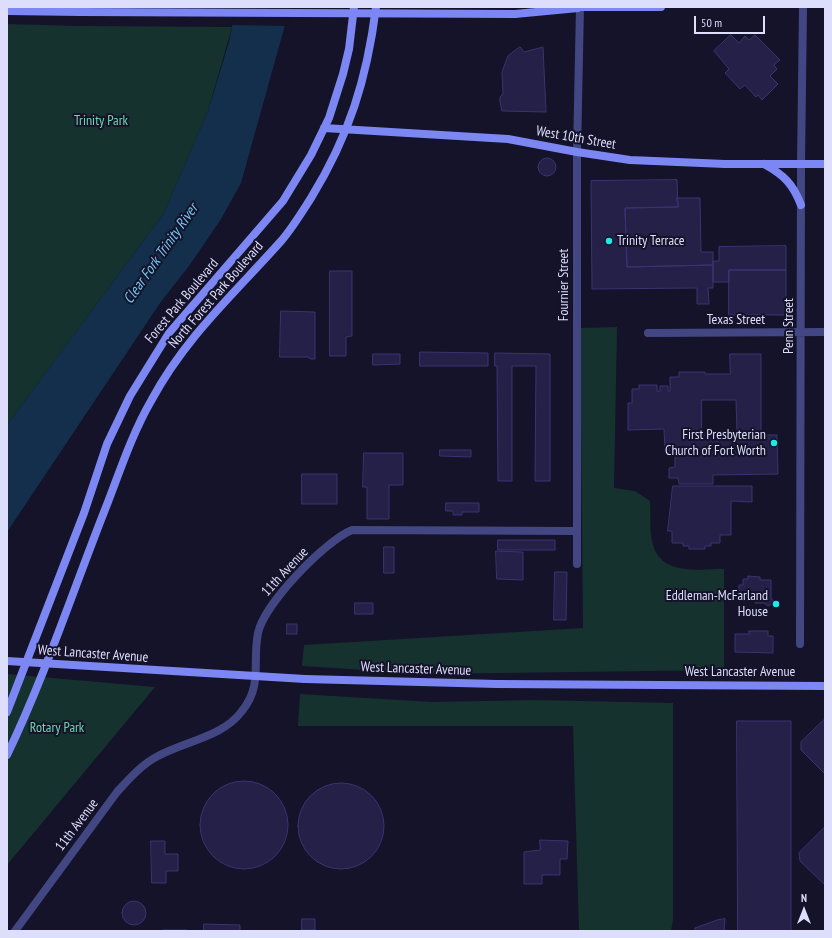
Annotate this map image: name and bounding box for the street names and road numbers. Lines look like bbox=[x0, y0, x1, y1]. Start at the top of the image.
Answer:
street label: West 10th Street bbox=[535, 123, 617, 153]
street label: North Forest Park Boulevard bbox=[165, 238, 267, 352]
street label: Fournier Street bbox=[556, 249, 572, 321]
street label: Forest Park Boulevard bbox=[142, 255, 222, 347]
street label: Penn Street bbox=[781, 298, 797, 354]
street label: Texas Street bbox=[707, 312, 765, 328]
street label: 11th Avenue bbox=[258, 544, 312, 600]
street label: West Lancaster Avenue bbox=[37, 642, 149, 666]
street label: West Lancaster Avenue bbox=[360, 659, 472, 679]
street label: West Lancaster Avenue bbox=[685, 664, 795, 680]
street label: 11th Avenue bbox=[52, 796, 102, 854]

